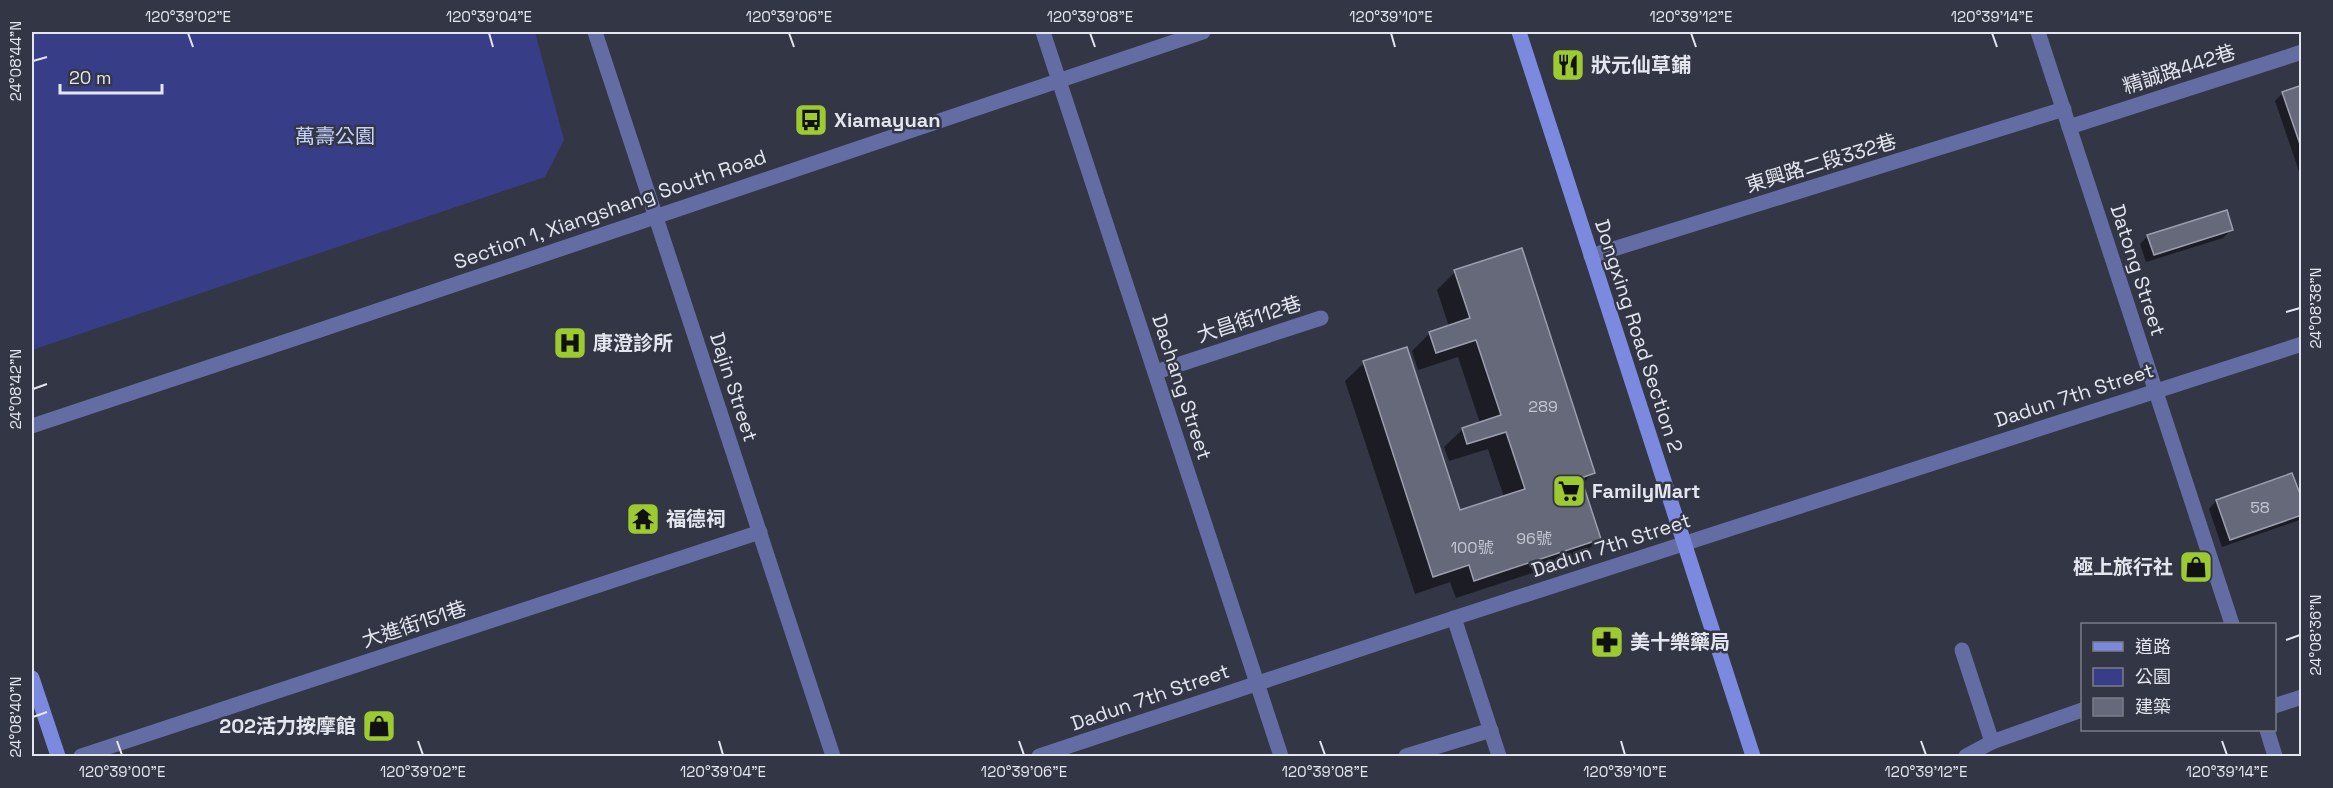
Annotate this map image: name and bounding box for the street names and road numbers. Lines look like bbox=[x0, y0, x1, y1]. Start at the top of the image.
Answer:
street label: 精誠路442巷 bbox=[2119, 39, 2239, 99]
street label: 東興路二段332巷 bbox=[1742, 128, 1900, 198]
street label: Section 1, Xiangshang South Road bbox=[450, 143, 770, 275]
street label: Datong Street bbox=[2105, 201, 2171, 339]
street label: Dongxing Road Section 2 bbox=[1589, 216, 1689, 456]
street label: 大昌街112巷 bbox=[1193, 290, 1305, 348]
street label: Dachang Street bbox=[1146, 311, 1218, 463]
street label: Dajin Street bbox=[704, 329, 764, 445]
street label: Dadun 7th Street bbox=[1991, 357, 2157, 433]
street label: Dadun 7th Street bbox=[1528, 507, 1694, 583]
street label: 大進街151巷 bbox=[358, 595, 470, 653]
street label: Dadun 7th Street bbox=[1067, 658, 1233, 736]

